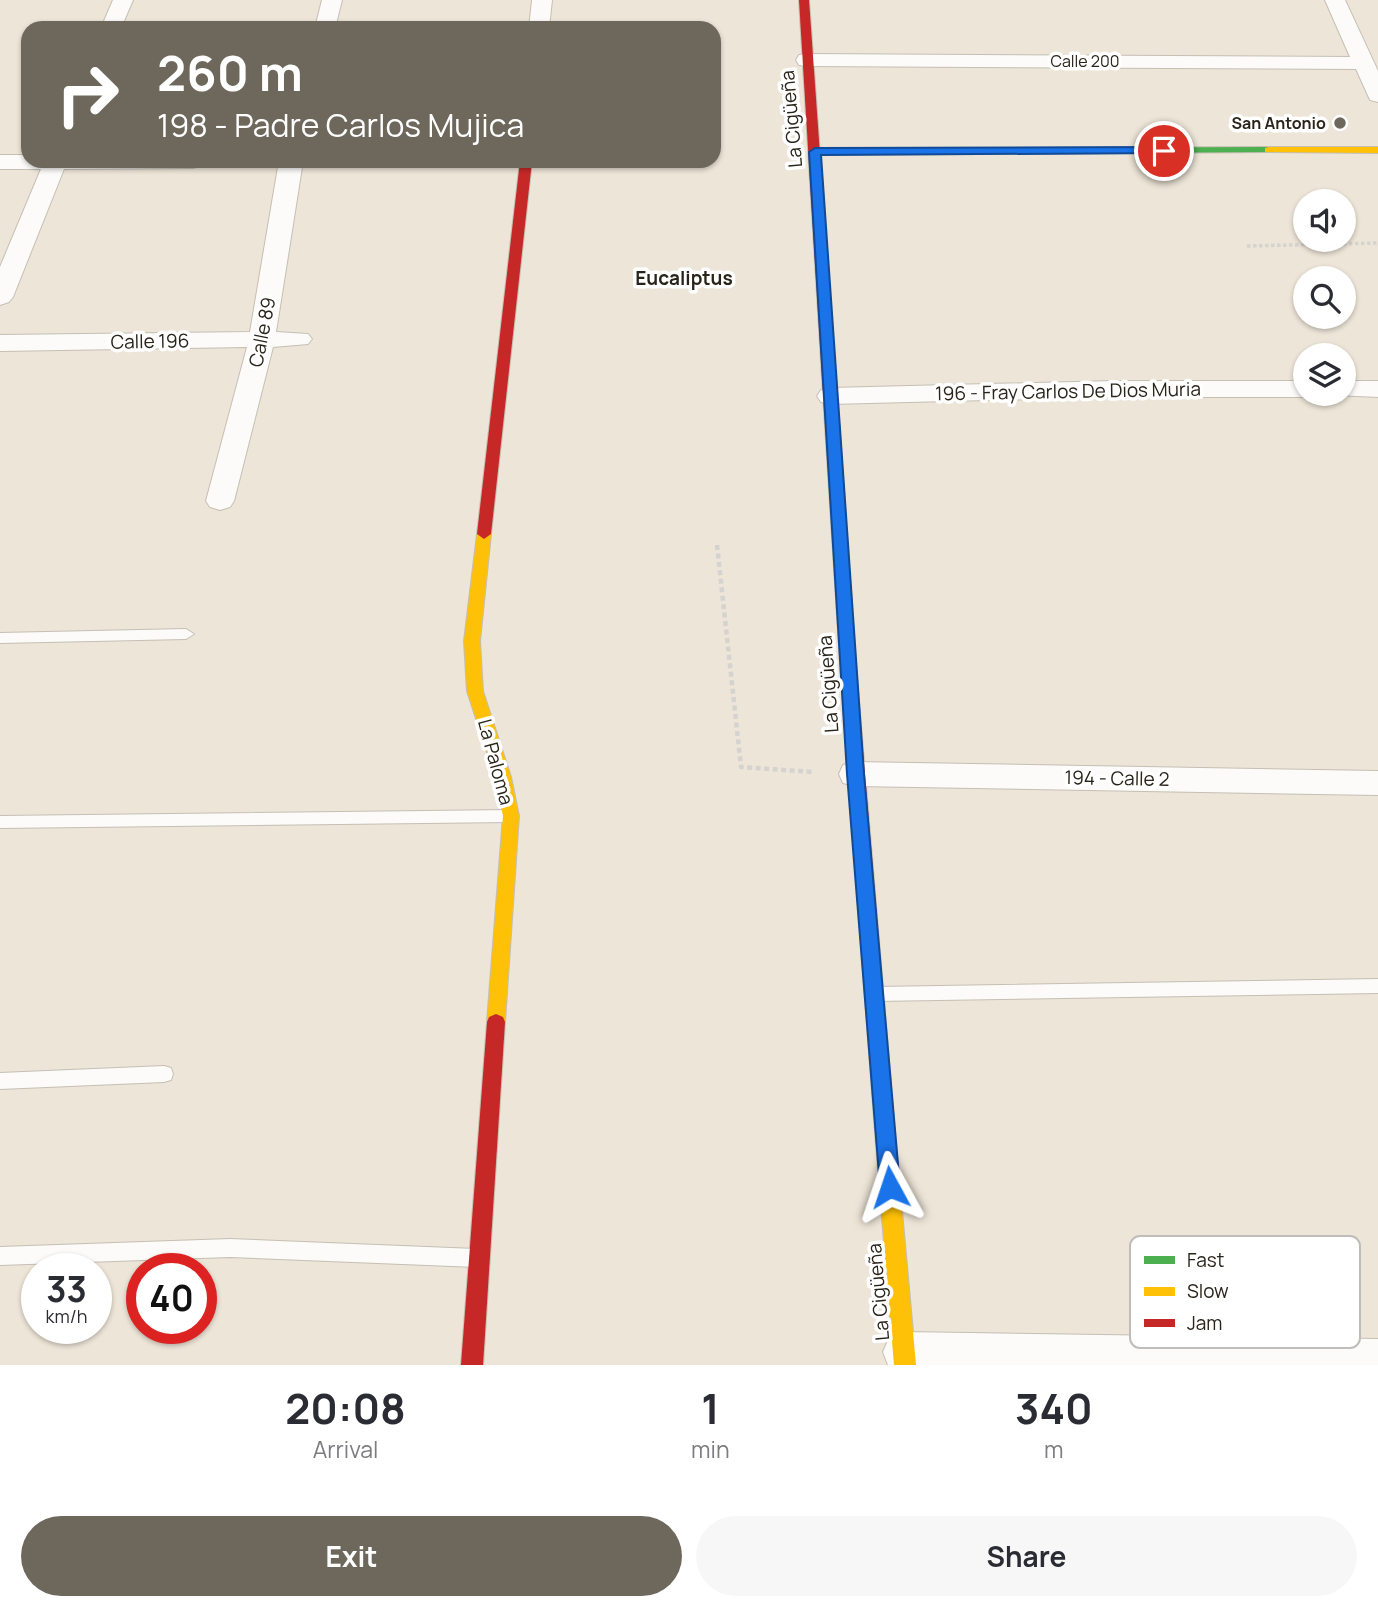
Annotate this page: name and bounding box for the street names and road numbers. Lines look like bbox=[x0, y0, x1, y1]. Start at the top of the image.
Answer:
street label: Calle 200 bbox=[1051, 50, 1120, 72]
street label: La Cigüeña bbox=[774, 69, 808, 169]
street label: Calle 89 bbox=[242, 295, 282, 369]
street label: Calle 196 bbox=[110, 327, 190, 355]
street label: 196 - Fray Carlos De Dios Muria bbox=[935, 376, 1201, 406]
street label: La Cigüeña bbox=[812, 634, 844, 734]
street label: La Paloma bbox=[472, 716, 520, 808]
street label: 194 - Calle 2 bbox=[1064, 764, 1170, 792]
street label: La Cigüeña bbox=[861, 1242, 895, 1342]

